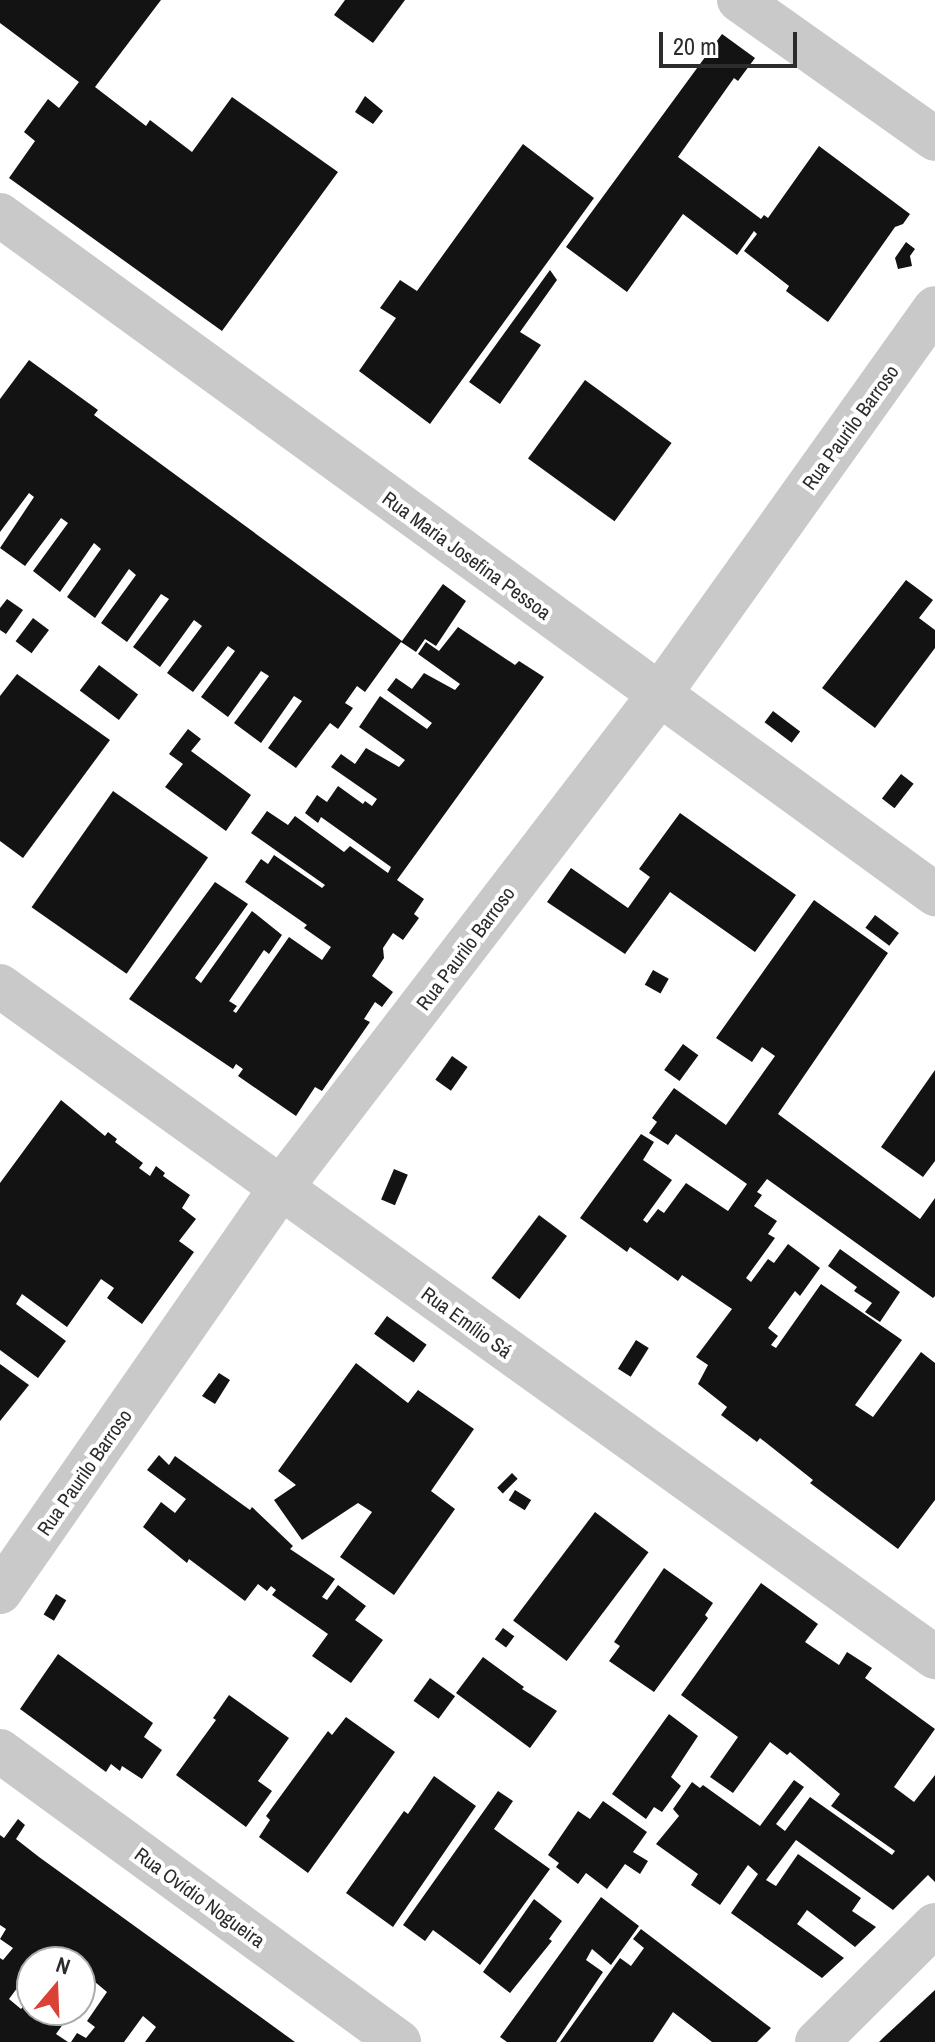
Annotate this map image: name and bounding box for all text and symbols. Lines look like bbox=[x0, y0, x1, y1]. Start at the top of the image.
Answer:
scale bar bbox=[663, 16, 801, 66]
text: 20 m bbox=[673, 30, 717, 62]
street label: Rua Paurilo Barroso bbox=[797, 360, 903, 494]
street label: Rua Maria Josefina Pessoa bbox=[378, 486, 556, 624]
street label: Rua Paurilo Barroso bbox=[411, 881, 519, 1015]
street label: Rua Emílio Sá bbox=[417, 1281, 517, 1363]
street label: Rua Paurilo Barroso bbox=[32, 1404, 136, 1540]
street label: Rua Ovídio Nogueira bbox=[130, 1842, 270, 1952]
north arrow bbox=[16, 1946, 96, 2026]
text: N bbox=[52, 1949, 74, 1982]

